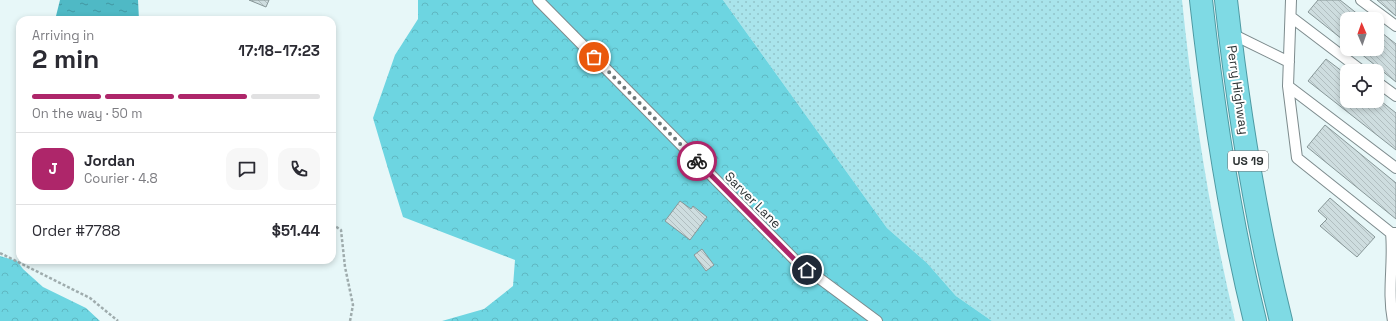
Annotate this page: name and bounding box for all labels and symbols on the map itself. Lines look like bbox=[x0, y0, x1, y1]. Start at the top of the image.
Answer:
north arrow bbox=[1340, 12, 1384, 56]
pin bbox=[577, 40, 611, 74]
street label: Perry Highway bbox=[1223, 44, 1253, 136]
courier bbox=[677, 141, 717, 181]
road number: US 19 bbox=[1228, 151, 1268, 171]
street label: Sarver Lane bbox=[721, 168, 785, 232]
pin bbox=[790, 253, 824, 287]

